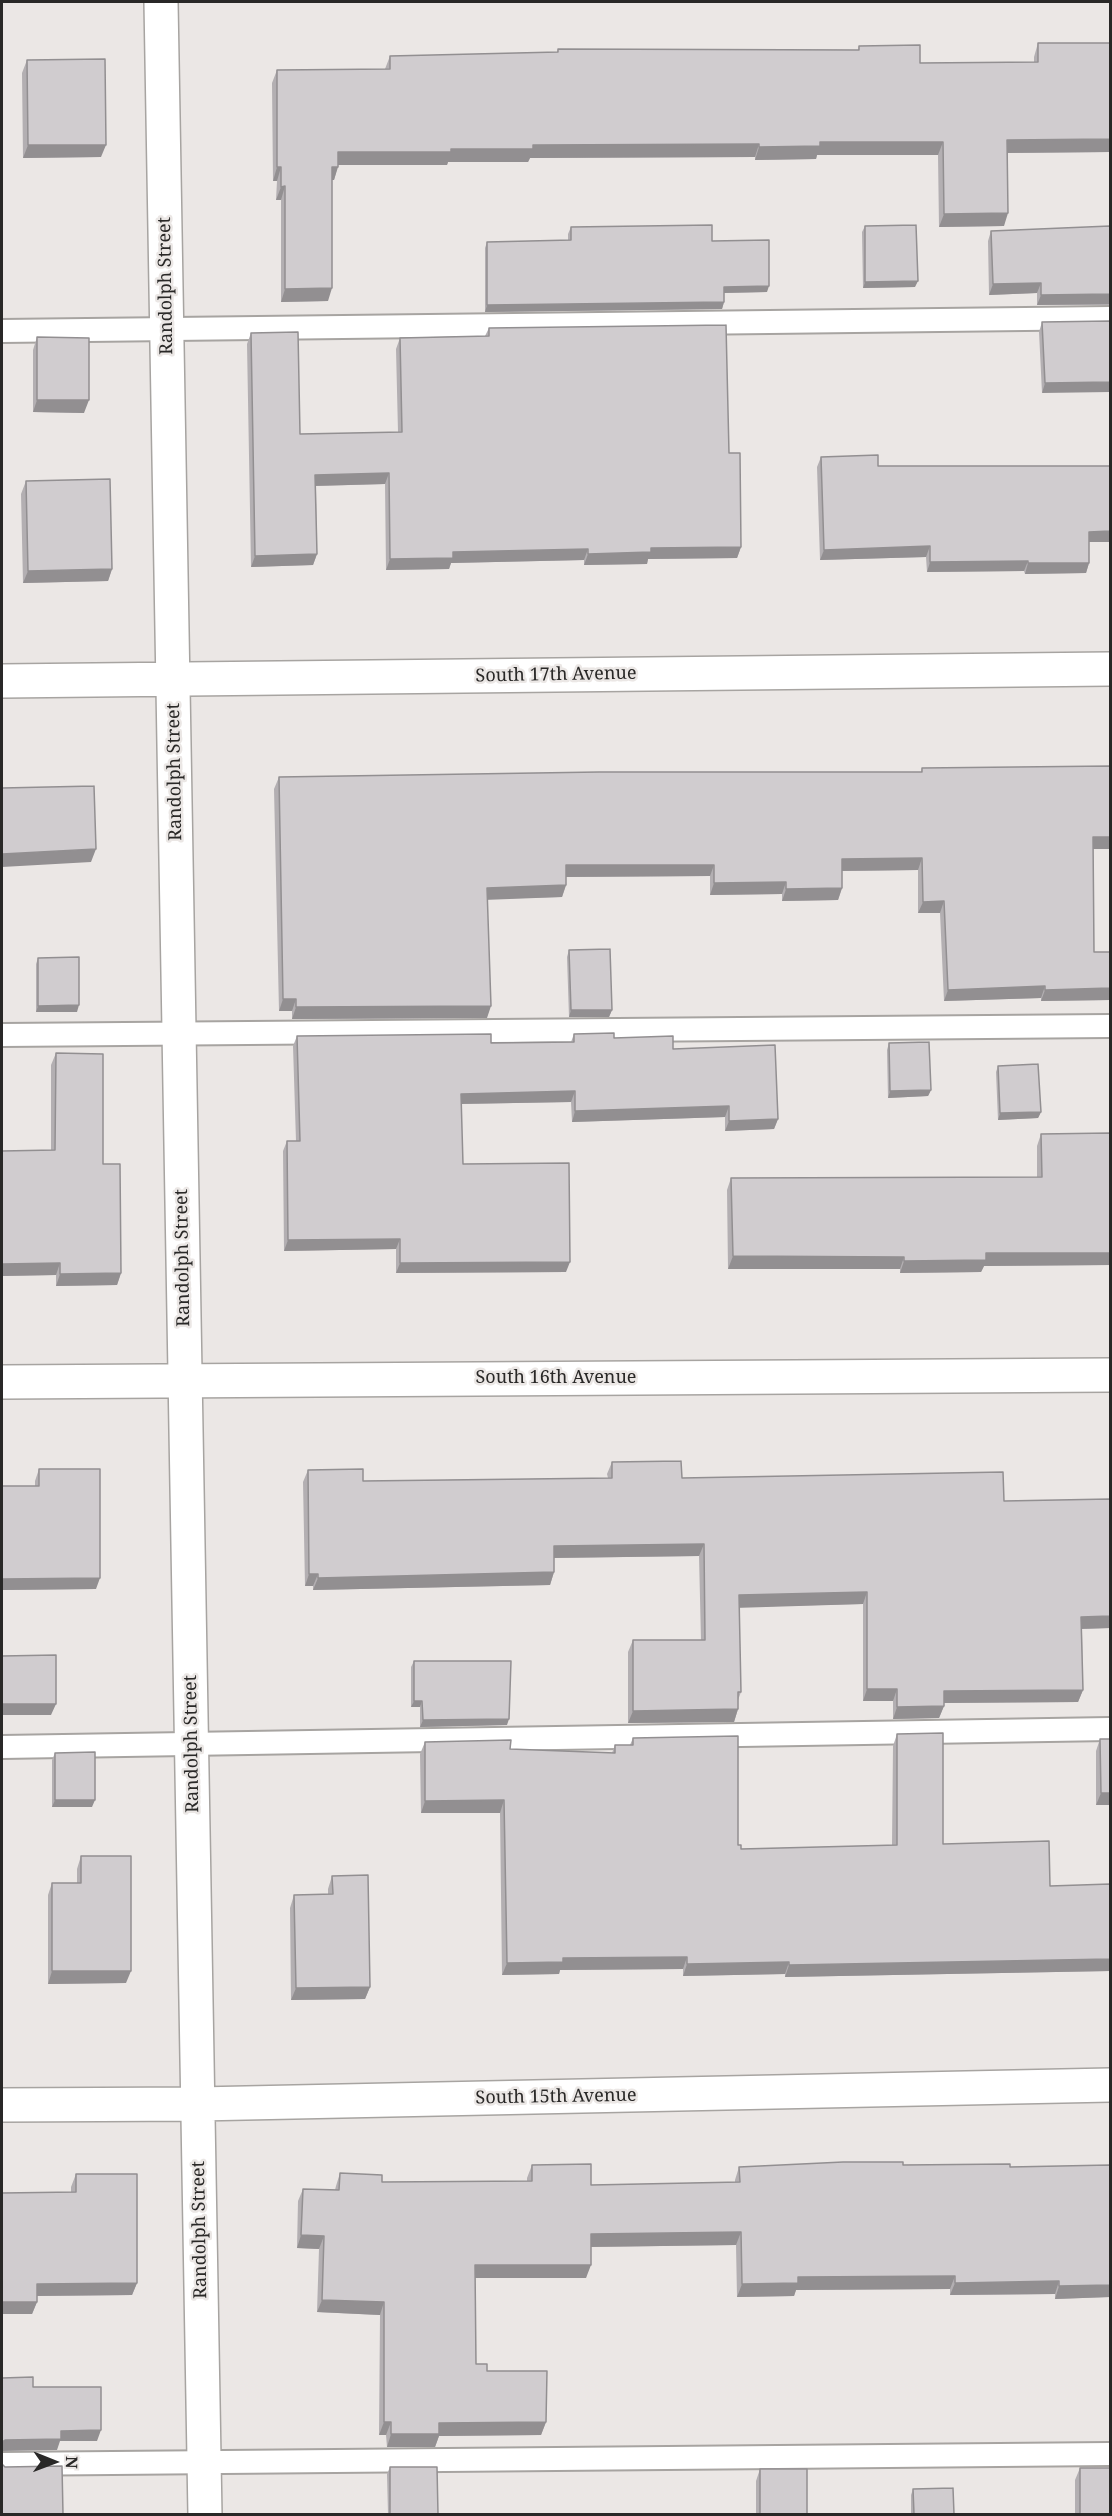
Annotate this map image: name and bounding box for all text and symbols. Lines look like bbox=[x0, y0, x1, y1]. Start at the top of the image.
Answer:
street label: Randolph Street bbox=[154, 217, 178, 355]
street label: South 17th Avenue bbox=[475, 663, 637, 687]
street label: Randolph Street bbox=[163, 703, 187, 841]
street label: Randolph Street bbox=[171, 1189, 195, 1327]
street label: South 16th Avenue bbox=[476, 1367, 636, 1389]
street label: Randolph Street bbox=[180, 1675, 204, 1813]
street label: South 15th Avenue bbox=[475, 2085, 637, 2109]
street label: Randolph Street bbox=[188, 2161, 212, 2299]
north arrow bbox=[24, 2432, 84, 2492]
text: N bbox=[61, 2456, 83, 2469]

